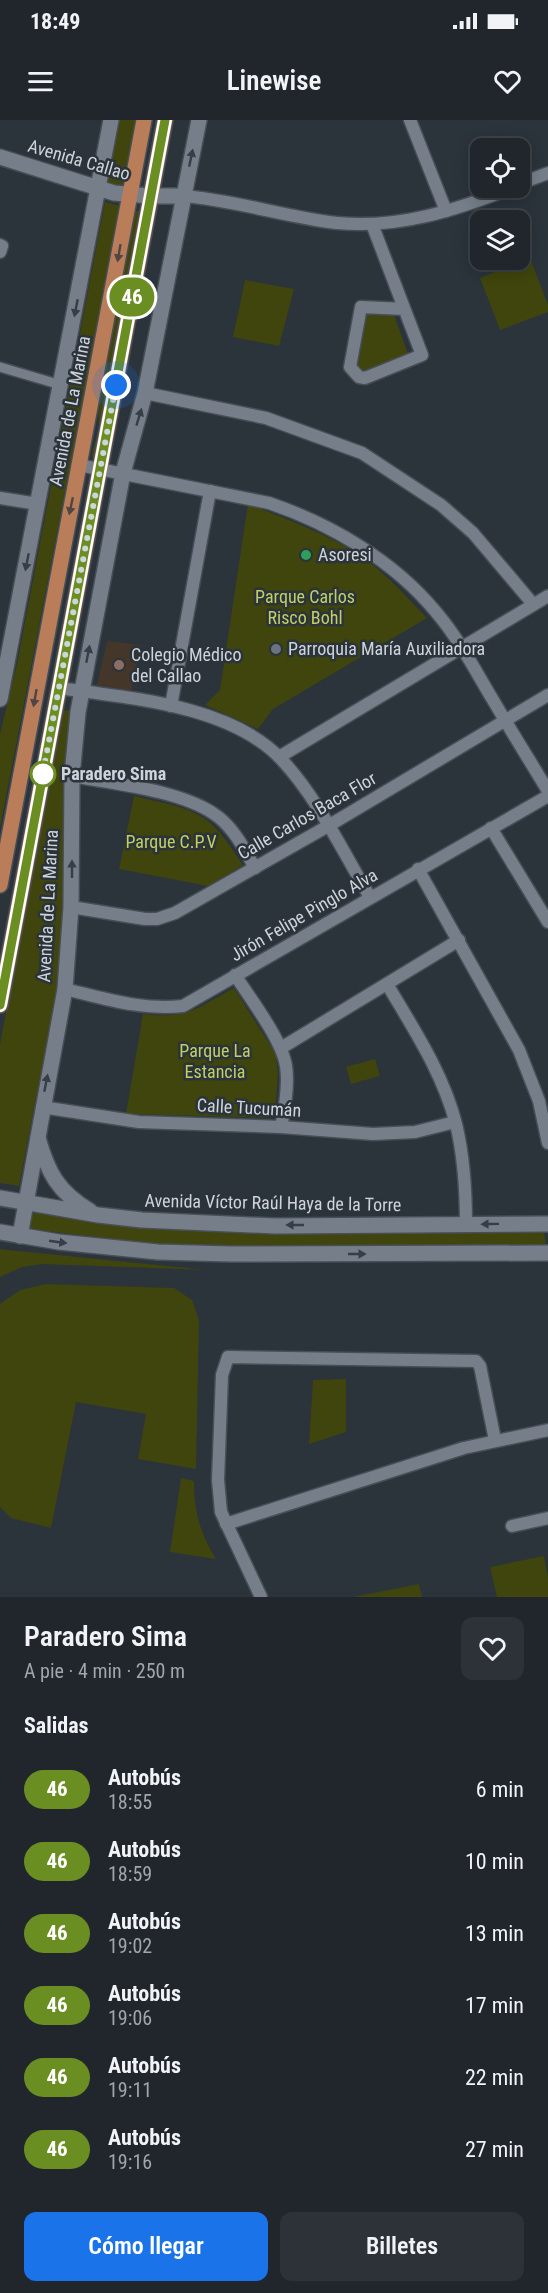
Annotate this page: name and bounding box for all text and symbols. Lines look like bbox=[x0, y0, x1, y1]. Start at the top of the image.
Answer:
text: 18:49 bbox=[30, 9, 81, 34]
icon: menu bbox=[24, 65, 57, 98]
text: Linewise bbox=[227, 65, 321, 97]
icon: heart bbox=[491, 65, 524, 98]
street label: Avenida Callao bbox=[26, 135, 133, 184]
map controls bbox=[470, 138, 530, 270]
button: locate bbox=[470, 138, 530, 198]
one-way arrow bbox=[187, 148, 196, 167]
button: layers bbox=[470, 210, 530, 270]
one-way arrow bbox=[114, 243, 123, 262]
line badge: 46 bbox=[105, 278, 159, 316]
text: 46 bbox=[121, 285, 143, 309]
one-way arrow bbox=[71, 299, 80, 318]
street label: Avenida de La Marina bbox=[45, 334, 94, 488]
your location bbox=[101, 370, 131, 400]
one-way arrow bbox=[135, 408, 144, 426]
one-way arrow bbox=[66, 497, 75, 516]
place label: Asoresi bbox=[318, 544, 372, 565]
marker: Asoresi bbox=[299, 548, 313, 562]
one-way arrow bbox=[22, 552, 31, 571]
park label: Parque Carlos Risco Bohl bbox=[255, 586, 355, 628]
place label: Parroquia María Auxiliadora bbox=[288, 638, 485, 659]
marker: Parroquia María Auxiliadora bbox=[269, 642, 283, 656]
one-way arrow bbox=[84, 644, 93, 663]
place label: Colegio Médico del Callao bbox=[131, 644, 241, 686]
marker: Colegio Médico del Callao bbox=[112, 658, 126, 672]
one-way arrow bbox=[30, 688, 39, 707]
marker: Paradero Sima bbox=[30, 761, 56, 787]
place label: Paradero Sima bbox=[61, 763, 166, 784]
street label: Calle Carlos Baca Flor bbox=[234, 767, 380, 864]
street label: Avenida de La Marina bbox=[33, 829, 62, 983]
park label: Parque C.P.V bbox=[125, 831, 217, 852]
one-way arrow bbox=[67, 859, 77, 878]
street label: Jirón Felipe Pinglo Alva bbox=[226, 864, 381, 965]
park label: Parque La Estancia bbox=[179, 1040, 251, 1082]
one-way arrow bbox=[42, 1073, 51, 1092]
street label: Calle Tucumán bbox=[196, 1094, 302, 1121]
street label: Avenida Víctor Raúl Haya de la Torre bbox=[145, 1190, 402, 1215]
one-way arrow bbox=[285, 1220, 304, 1230]
one-way arrow bbox=[480, 1220, 499, 1229]
one-way arrow bbox=[48, 1237, 67, 1246]
one-way arrow bbox=[348, 1249, 367, 1259]
button: heart bbox=[461, 1617, 524, 1680]
text: Paradero Sima bbox=[24, 1620, 187, 1653]
text: A pie · 4 min · 250 m bbox=[24, 1659, 185, 1683]
text: Salidas bbox=[24, 1713, 89, 1738]
text: Autobús bbox=[108, 1765, 181, 1790]
text: 46 bbox=[46, 1777, 68, 1801]
text: 6 min bbox=[476, 1777, 524, 1802]
text: 18:55 bbox=[108, 1790, 152, 1814]
text: Autobús bbox=[108, 1837, 181, 1862]
text: 46 bbox=[46, 1849, 68, 1873]
text: 10 min bbox=[465, 1849, 524, 1874]
text: 18:59 bbox=[108, 1862, 152, 1886]
text: Autobús bbox=[108, 1909, 181, 1934]
text: 46 bbox=[46, 1921, 68, 1945]
text: 13 min bbox=[465, 1921, 524, 1946]
text: 19:02 bbox=[108, 1934, 152, 1958]
text: Autobús bbox=[108, 1981, 181, 2006]
text: 46 bbox=[46, 1993, 68, 2017]
text: 17 min bbox=[465, 1993, 524, 2018]
text: 19:06 bbox=[108, 2006, 152, 2030]
text: Autobús bbox=[108, 2053, 181, 2078]
text: 46 bbox=[46, 2065, 68, 2089]
text: 22 min bbox=[465, 2065, 524, 2090]
text: 19:11 bbox=[108, 2078, 152, 2102]
text: Autobús bbox=[108, 2125, 181, 2150]
text: 46 bbox=[46, 2137, 68, 2161]
text: 27 min bbox=[465, 2137, 524, 2162]
text: 19:16 bbox=[108, 2150, 152, 2174]
button: Cómo llegar bbox=[24, 2212, 268, 2281]
button: Billetes bbox=[280, 2212, 524, 2281]

